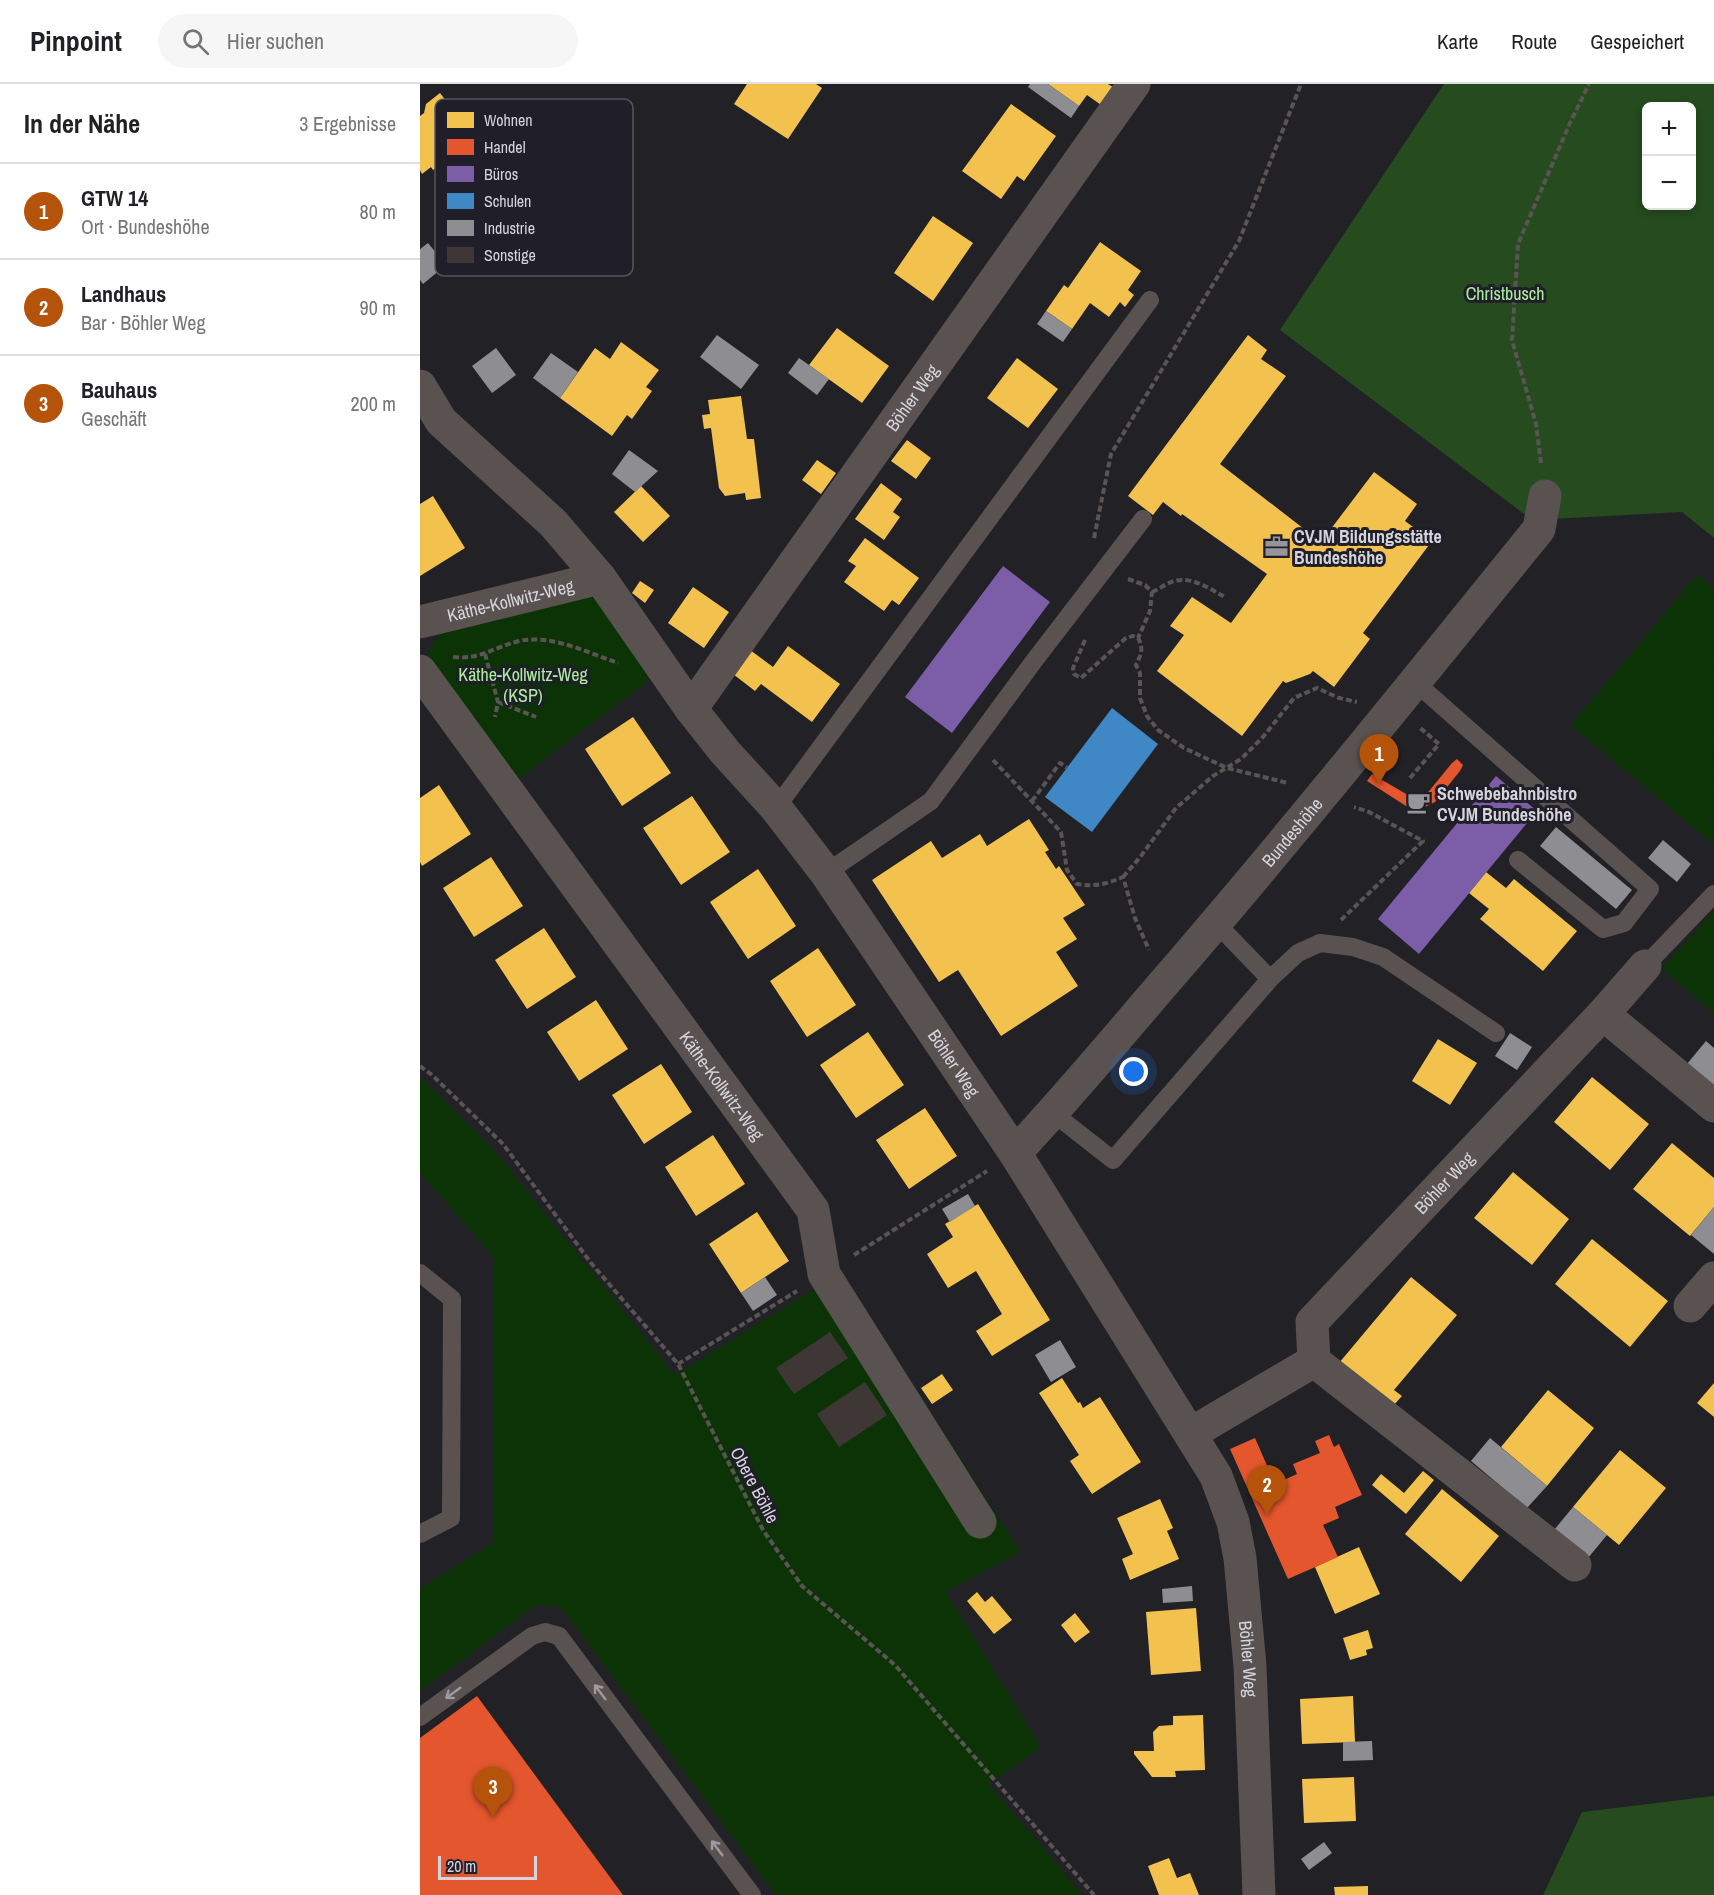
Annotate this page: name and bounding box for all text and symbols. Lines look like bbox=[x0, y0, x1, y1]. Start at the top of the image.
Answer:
search box bbox=[158, 14, 578, 68]
text: Pinpoint bbox=[30, 22, 122, 60]
icon: search bbox=[179, 25, 212, 58]
text: Hier suchen bbox=[227, 26, 324, 56]
text: Karte bbox=[1437, 27, 1478, 56]
text: Route bbox=[1511, 27, 1557, 56]
text: Gespeichert bbox=[1590, 27, 1684, 56]
legend bbox=[435, 99, 633, 276]
map controls bbox=[1642, 102, 1696, 210]
button: + bbox=[1642, 102, 1696, 156]
text: In der Nähe bbox=[24, 106, 140, 141]
text: Wohnen bbox=[484, 109, 533, 131]
text: 3 Ergebnisse bbox=[299, 110, 396, 137]
text: Handel bbox=[484, 136, 526, 158]
button: − bbox=[1642, 156, 1696, 210]
text: Büros bbox=[484, 163, 518, 185]
text: GTW 14 bbox=[81, 183, 148, 213]
text: Schulen bbox=[484, 190, 531, 212]
text: 1 bbox=[39, 198, 48, 225]
text: 80 m bbox=[360, 198, 396, 225]
text: Ort · Bundeshöhe bbox=[81, 213, 210, 240]
text: Industrie bbox=[484, 217, 535, 239]
text: Sonstige bbox=[484, 244, 536, 266]
text: Landhaus bbox=[81, 279, 166, 309]
park label: Christbusch bbox=[1466, 281, 1544, 306]
text: 2 bbox=[39, 294, 48, 321]
text: 90 m bbox=[360, 294, 396, 321]
text: Bar · Böhler Weg bbox=[81, 309, 206, 336]
street label: Böhler Weg bbox=[879, 358, 945, 436]
text: Bauhaus bbox=[81, 375, 157, 405]
text: 3 bbox=[39, 390, 48, 417]
text: 200 m bbox=[350, 390, 396, 417]
text: Geschäft bbox=[81, 405, 147, 432]
place label: CVJM Bildungsstätte Bundeshöhe bbox=[1294, 524, 1442, 570]
office icon: CVJM Bildungsstätte Bundeshöhe bbox=[1263, 533, 1289, 559]
street label: Käthe-Kollwitz-Weg bbox=[444, 572, 577, 627]
park label: Käthe-Kollwitz-Weg (KSP) bbox=[458, 662, 588, 708]
pin: 1 bbox=[1360, 734, 1398, 784]
place label: Schwebebahnbistro CVJM Bundeshöhe bbox=[1437, 781, 1577, 827]
cafe icon: Schwebebahnbistro CVJM Bundeshöhe bbox=[1406, 790, 1432, 816]
street label: Bundeshöhe bbox=[1256, 792, 1328, 872]
street label: Böhler Weg bbox=[922, 1024, 987, 1103]
street label: Käthe-Kollwitz-Weg bbox=[674, 1026, 771, 1146]
your location bbox=[1119, 1057, 1148, 1086]
street label: Böhler Weg bbox=[1408, 1145, 1480, 1219]
street label: Obere Böhle bbox=[725, 1443, 785, 1527]
pin: 2 bbox=[1248, 1466, 1286, 1515]
street label: Böhler Weg bbox=[1233, 1619, 1264, 1699]
one-way arrow bbox=[594, 1684, 607, 1700]
one-way arrow bbox=[446, 1687, 462, 1699]
pin: 3 bbox=[474, 1768, 512, 1817]
one-way arrow bbox=[711, 1840, 724, 1856]
scale bar bbox=[438, 1853, 537, 1880]
text: 20 m bbox=[447, 1855, 476, 1877]

